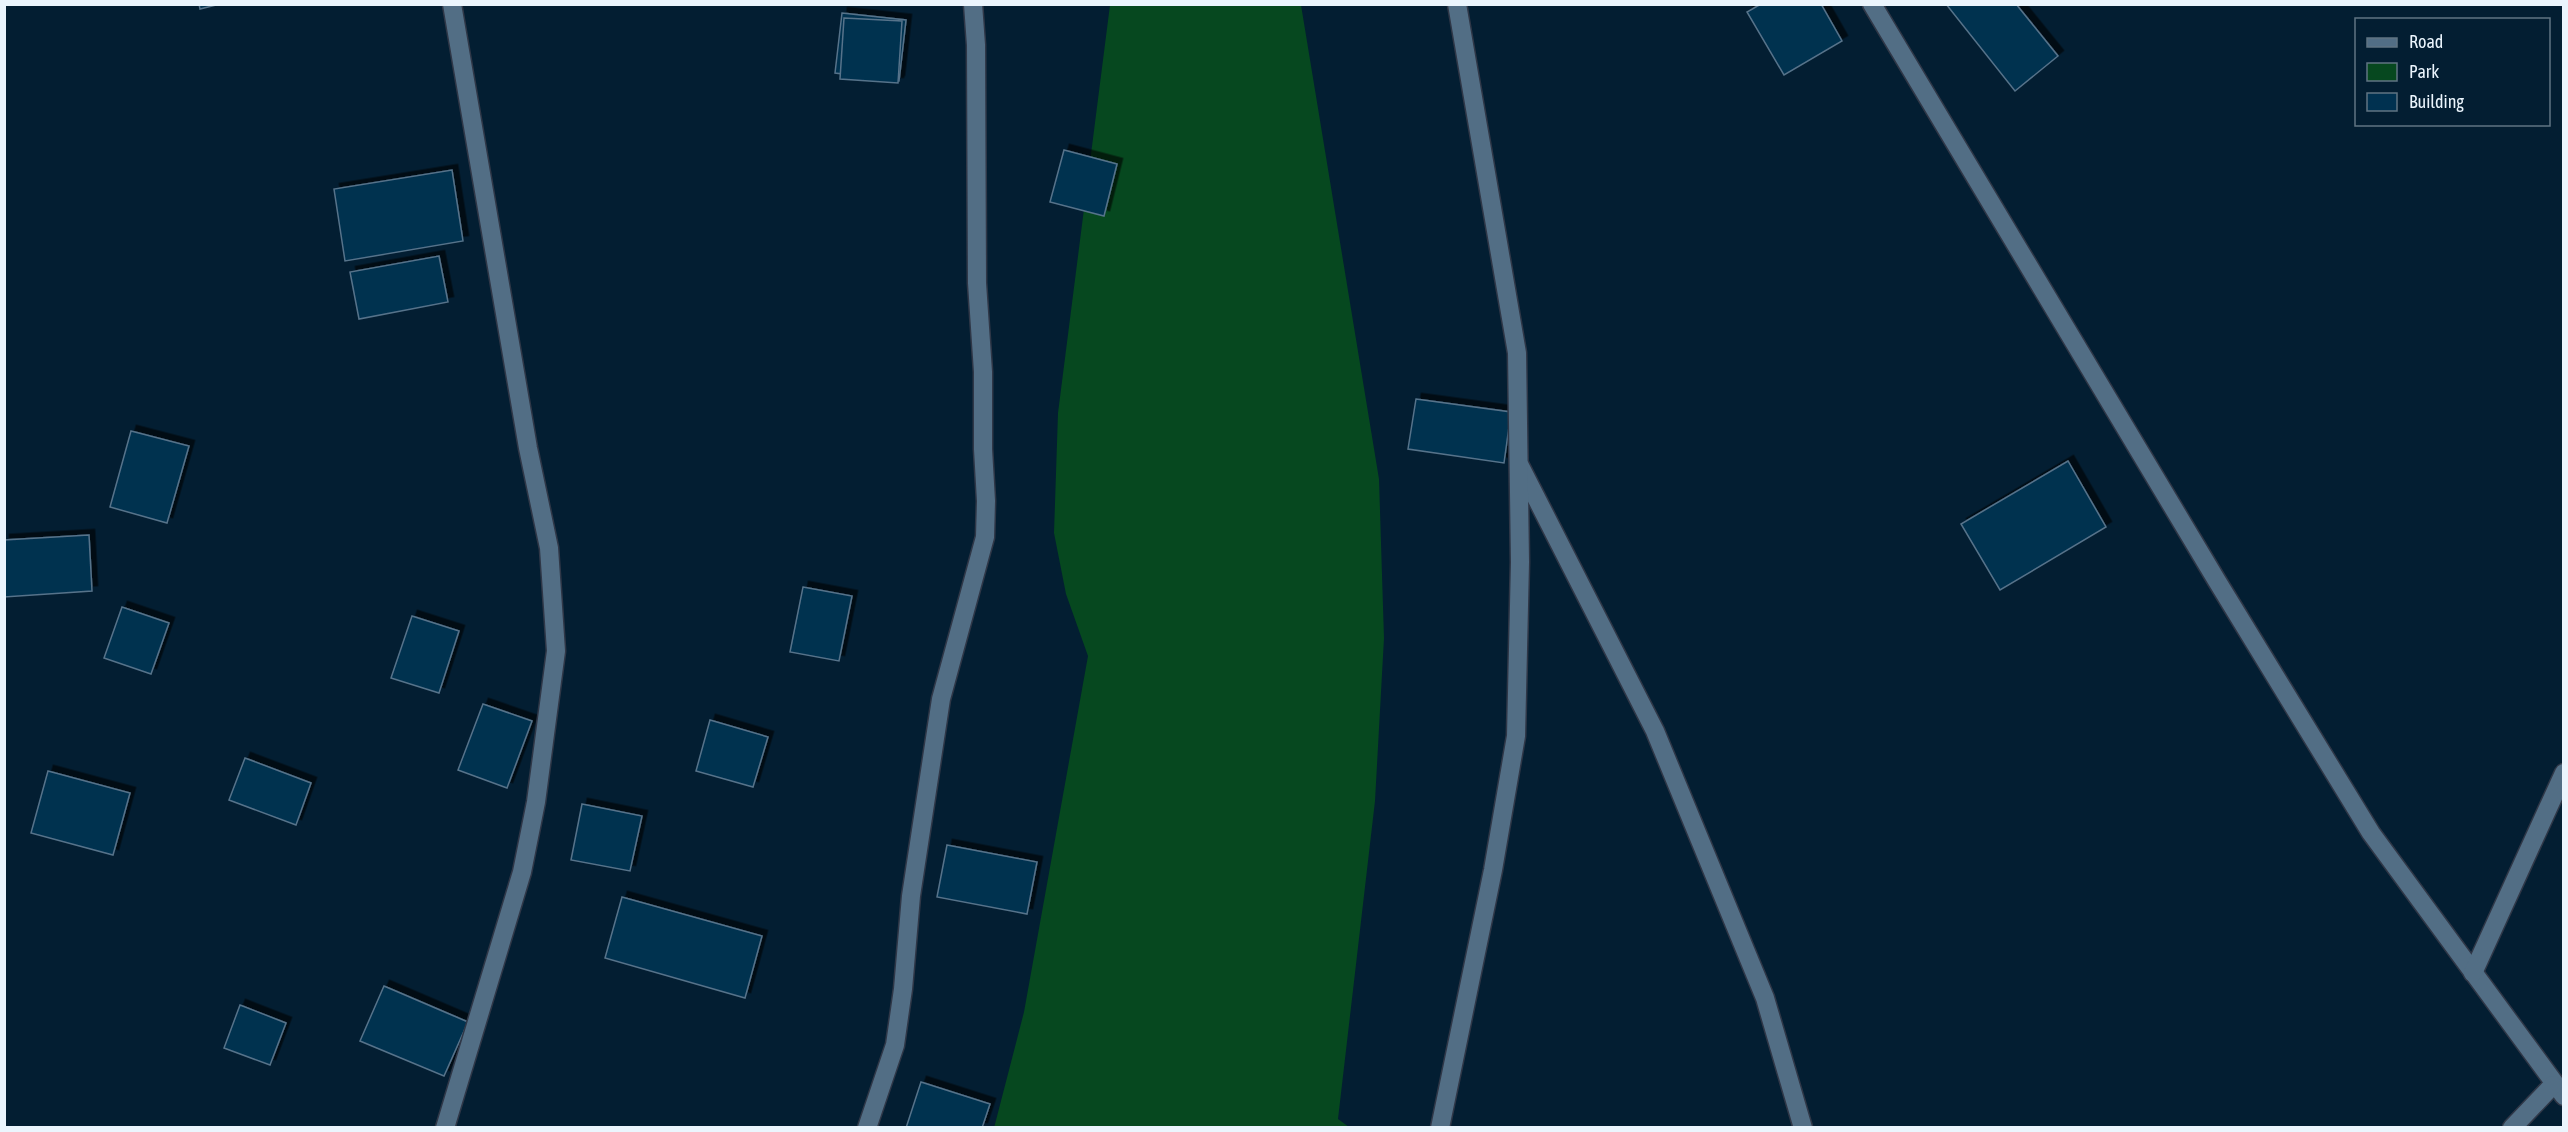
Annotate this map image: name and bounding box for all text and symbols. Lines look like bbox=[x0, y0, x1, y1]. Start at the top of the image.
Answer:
legend bbox=[2355, 18, 2550, 126]
text: Road bbox=[2409, 31, 2443, 52]
text: Park bbox=[2409, 61, 2439, 82]
text: Building bbox=[2409, 91, 2464, 112]

